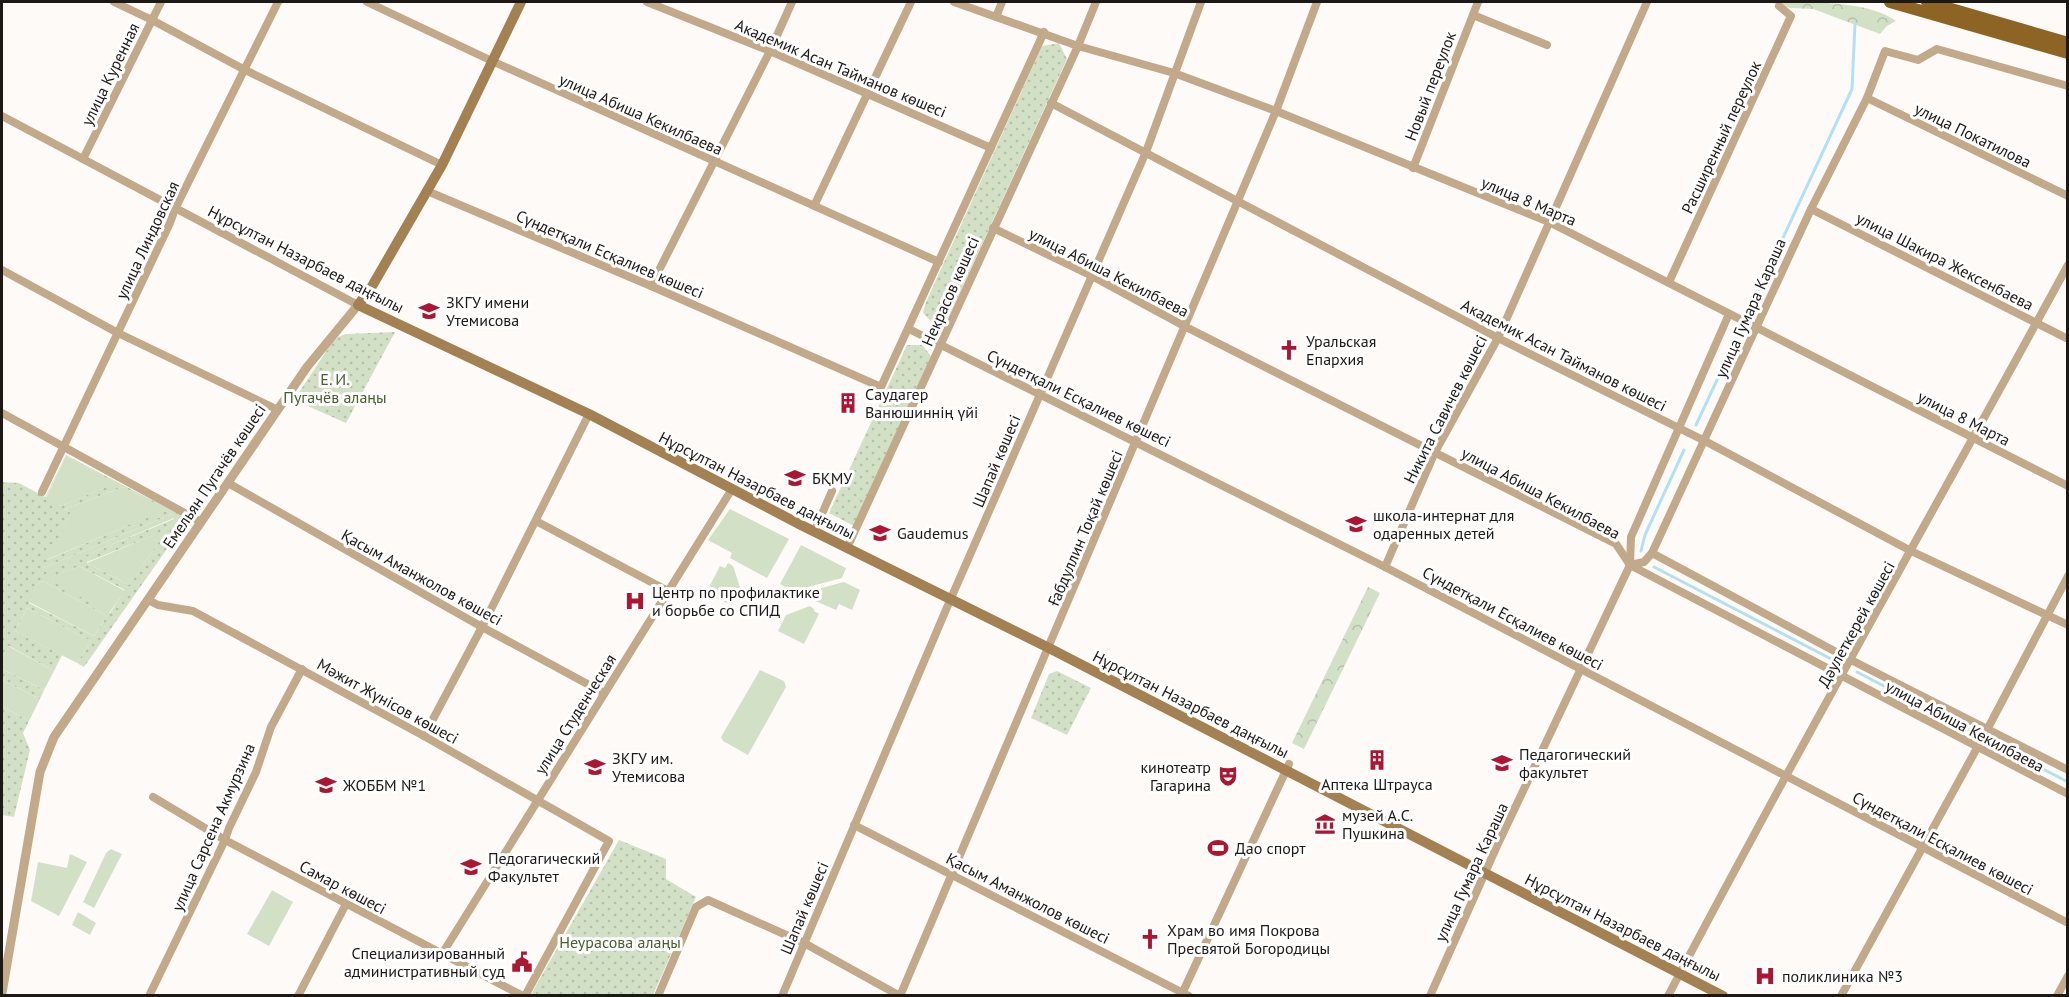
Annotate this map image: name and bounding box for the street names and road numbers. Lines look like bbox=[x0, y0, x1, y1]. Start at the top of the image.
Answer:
street label: Академик Асан Тайманов көшесі bbox=[732, 14, 950, 122]
street label: улица Куренная bbox=[77, 19, 143, 129]
street label: Новый переулок bbox=[1400, 28, 1460, 144]
street label: Расширенный переулок bbox=[1677, 57, 1765, 217]
street label: улица Абиша Кекилбаева bbox=[556, 69, 726, 159]
street label: улица Покатилова bbox=[1911, 98, 2035, 172]
street label: улица 8 Марта bbox=[1478, 172, 1580, 230]
street label: улица Линдовская bbox=[111, 178, 183, 302]
street label: Нұрсұлтан Назарбаев даңғылы bbox=[205, 201, 407, 317]
street label: Сүндетқали Есқалиев көшесі bbox=[513, 205, 707, 303]
street label: улица Шакира Жексенбаева bbox=[1853, 208, 2037, 314]
street label: улица Абиша Кекилбаева bbox=[1026, 223, 1192, 321]
street label: Некрасов көшесі bbox=[917, 233, 983, 349]
street label: улица Гумара Караша bbox=[1710, 235, 1790, 381]
street label: Академик Асан Тайманов көшесі bbox=[1458, 294, 1670, 416]
street label: Никита Савичев көшесі bbox=[1399, 332, 1491, 486]
street label: Сүндетқали Есқалиев көшесі bbox=[984, 345, 1174, 451]
street label: улица 8 Марта bbox=[1914, 386, 2014, 450]
street label: Емельян Пугачёв көшесі bbox=[158, 400, 270, 552]
street label: Шапай көшесі bbox=[967, 412, 1025, 510]
street label: Нұрсұлтан Назарбаев даңғылы bbox=[656, 427, 858, 543]
street label: улица Абиша Кекилбаева bbox=[1458, 443, 1624, 543]
street label: Ғабдуллин Тоқай көшесі bbox=[1043, 447, 1127, 609]
street label: Қасым Аманжолов көшесі bbox=[338, 524, 506, 630]
street label: Дәулеткерей көшесі bbox=[1813, 557, 1899, 691]
street label: Сүндетқали Есқалиев көшесі bbox=[1419, 562, 1607, 674]
street label: Нұрсұлтан Назарбаев даңғылы bbox=[1090, 646, 1292, 762]
street label: улица Студенческая bbox=[530, 650, 620, 778]
street label: Мәжит Жүнісов көшесі bbox=[314, 654, 462, 748]
street label: улица Абиша Кекилбаева bbox=[1882, 676, 2048, 776]
street label: улица Сарсена Акмурзина bbox=[167, 740, 259, 914]
street label: Сүндетқали Есқалиев көшесі bbox=[1849, 787, 2037, 899]
street label: улица Гумара Караша bbox=[1430, 799, 1512, 945]
street label: Қасым Аманжолов көшесі bbox=[943, 848, 1113, 948]
street label: Самар көшесі bbox=[296, 856, 390, 918]
street label: Шапай көшесі bbox=[775, 859, 833, 957]
street label: Нұрсұлтан Назарбаев даңғылы bbox=[1522, 869, 1724, 985]

